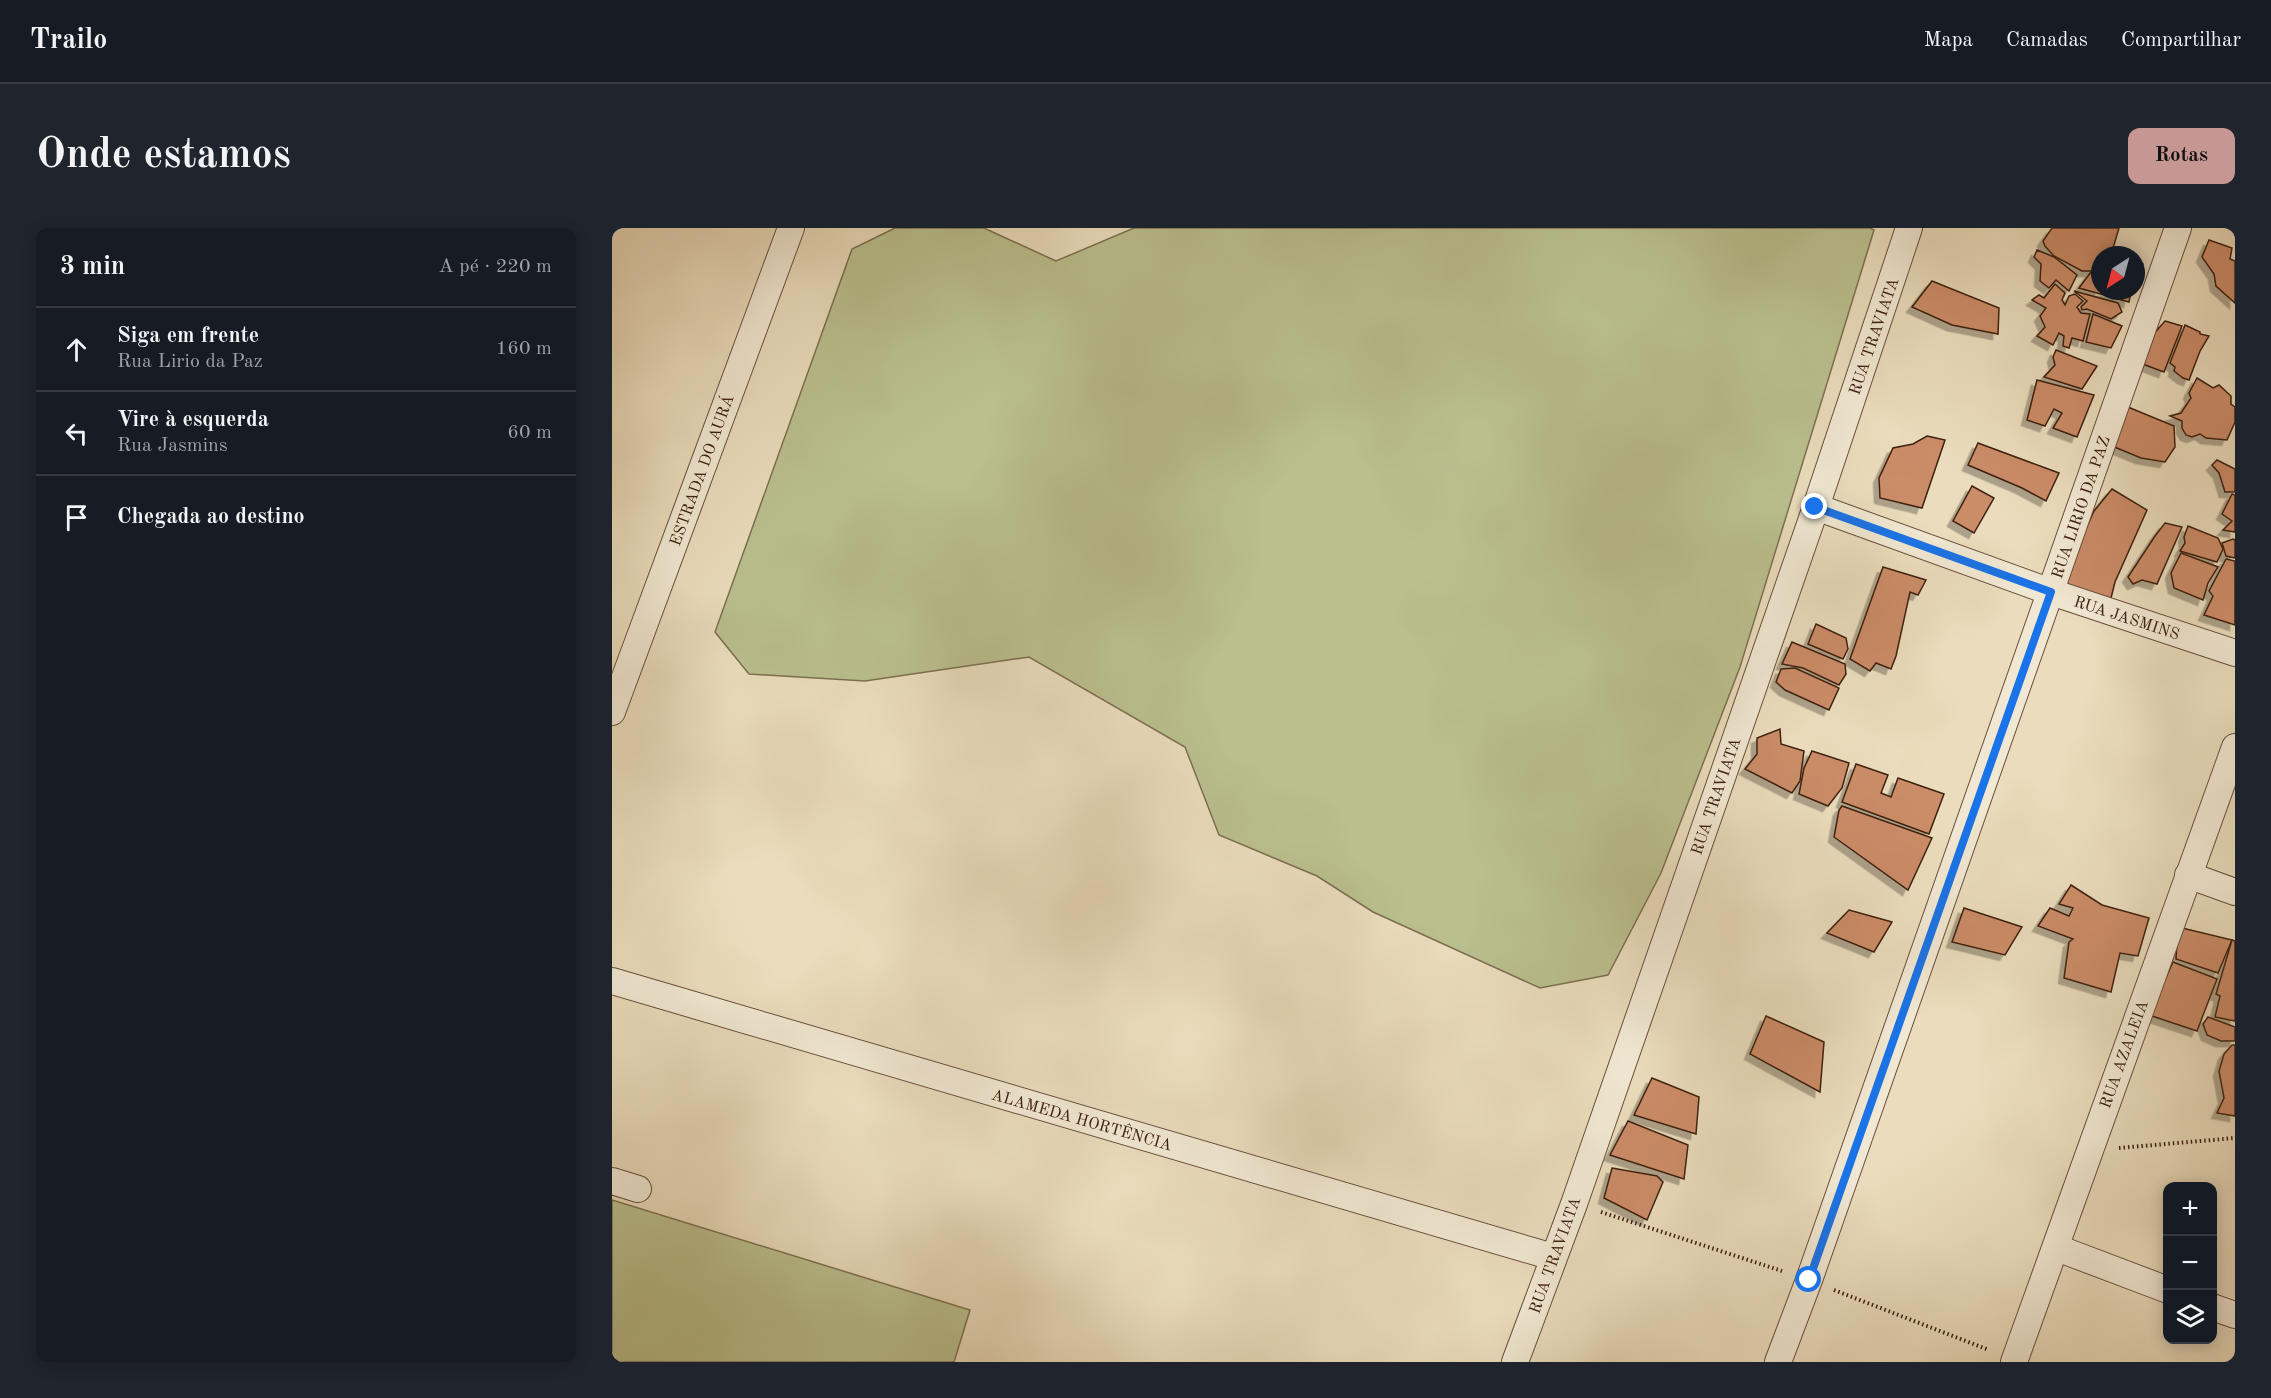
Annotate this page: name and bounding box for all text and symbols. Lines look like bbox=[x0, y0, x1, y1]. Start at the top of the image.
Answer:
text: Trailo bbox=[30, 27, 107, 55]
text: Mapa bbox=[1924, 30, 1973, 51]
text: Camadas bbox=[2006, 30, 2088, 51]
text: Compartilhar bbox=[2121, 30, 2241, 51]
button: Rotas bbox=[2128, 128, 2235, 184]
text: Onde estamos bbox=[36, 135, 291, 177]
north arrow bbox=[2091, 246, 2145, 300]
text: 3 min bbox=[60, 254, 125, 280]
text: A pé · 220 m bbox=[438, 257, 552, 277]
street label: RUA TRAVIATA bbox=[1847, 276, 1902, 397]
text: Siga em frente bbox=[117, 325, 259, 347]
icon: ahead bbox=[60, 333, 93, 366]
text: 160 m bbox=[496, 339, 552, 359]
text: Rua Lirio da Paz bbox=[117, 352, 263, 372]
street label: ESTRADA DO AURÁ bbox=[664, 392, 738, 548]
text: Vire à esquerda bbox=[117, 409, 269, 431]
icon: left bbox=[60, 417, 93, 450]
text: 60 m bbox=[507, 423, 552, 443]
street label: RUA LIRIO DA PAZ bbox=[2050, 434, 2114, 581]
text: Rua Jasmins bbox=[117, 436, 228, 456]
route end bbox=[1801, 493, 1827, 519]
icon: arrive bbox=[60, 501, 93, 534]
text: Chegada ao destino bbox=[117, 506, 305, 528]
street label: RUA JASMINS bbox=[2071, 594, 2181, 644]
street label: RUA TRAVIATA bbox=[1689, 736, 1744, 857]
street label: RUA AZALEIA bbox=[2098, 999, 2152, 1111]
street label: ALAMEDA HORTÊNCIA bbox=[989, 1084, 1175, 1154]
map controls bbox=[2163, 1182, 2217, 1344]
button: + bbox=[2163, 1182, 2217, 1236]
street label: RUA TRAVIATA bbox=[1527, 1195, 1584, 1316]
button: − bbox=[2163, 1236, 2217, 1290]
route start bbox=[1795, 1266, 1821, 1292]
button: layers bbox=[2163, 1290, 2217, 1344]

